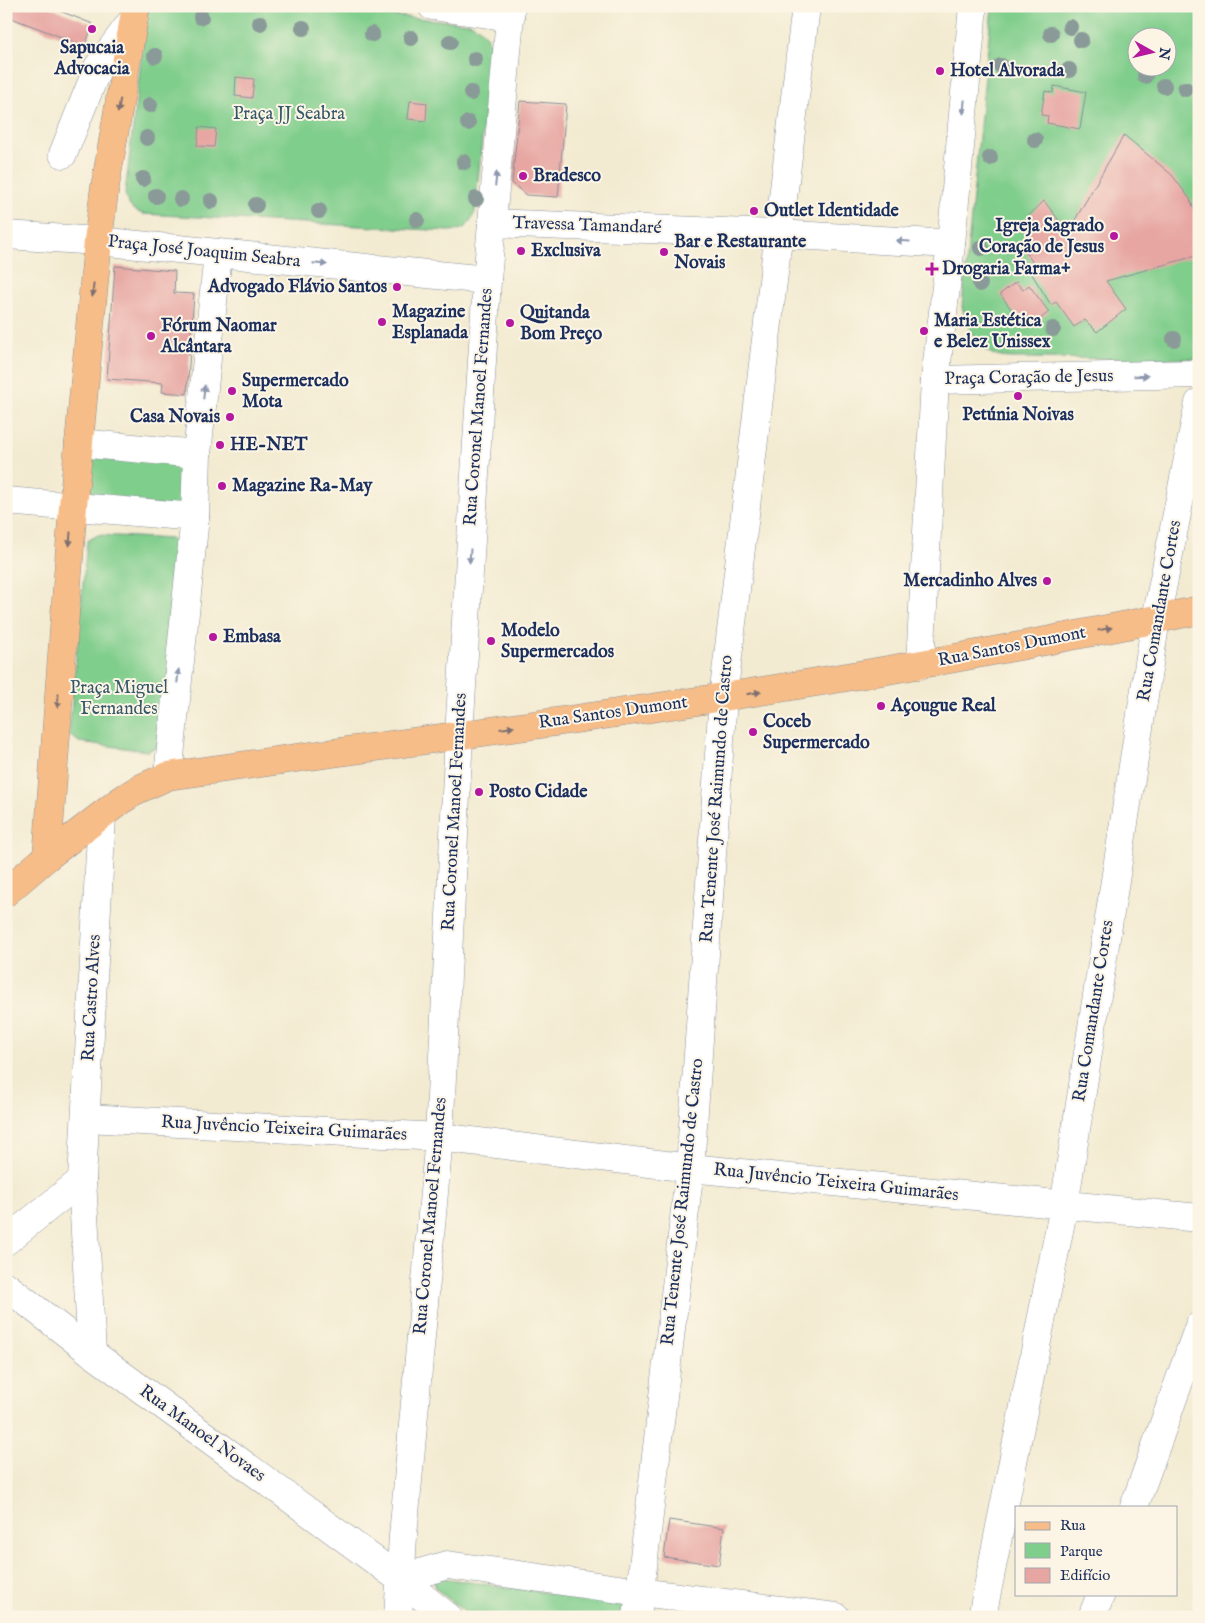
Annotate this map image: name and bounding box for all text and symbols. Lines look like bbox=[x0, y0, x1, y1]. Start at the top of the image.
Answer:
marker: Sapucaia Advocacia bbox=[86, 23, 98, 35]
north arrow bbox=[1128, 28, 1178, 78]
place label: Sapucaia Advocacia bbox=[53, 37, 131, 81]
text: N bbox=[1154, 45, 1174, 61]
place label: Hotel Alvorada bbox=[950, 60, 1065, 83]
marker: Hotel Alvorada bbox=[934, 65, 946, 77]
one-way arrow bbox=[114, 98, 122, 114]
one-way arrow bbox=[959, 99, 967, 115]
park label: Praça JJ Seabra bbox=[233, 103, 345, 126]
place label: Bradesco bbox=[533, 165, 601, 188]
marker: Bradesco bbox=[517, 170, 529, 182]
one-way arrow bbox=[493, 171, 501, 187]
place label: Outlet Identidade bbox=[764, 200, 900, 223]
marker: Outlet Identidade bbox=[748, 205, 760, 217]
street label: Travessa Tamandaré bbox=[512, 212, 662, 240]
place label: Igreja Sagrado Coração de Jesus bbox=[979, 215, 1105, 259]
street label: Praça José Joaquim Seabra bbox=[106, 230, 302, 274]
marker: Igreja Sagrado Coração de Jesus bbox=[1108, 230, 1120, 242]
place label: Bar e Restaurante Novais bbox=[673, 231, 807, 275]
one-way arrow bbox=[894, 236, 910, 244]
place label: Exclusiva bbox=[531, 240, 602, 263]
marker: Exclusiva bbox=[515, 245, 527, 257]
marker: Bar e Restaurante Novais bbox=[658, 246, 670, 258]
place label: Drogaria Farma+ bbox=[942, 258, 1071, 281]
one-way arrow bbox=[312, 260, 328, 268]
marker: Drogaria Farma+ bbox=[926, 263, 938, 275]
place label: Advogado Flávio Santos bbox=[207, 276, 388, 299]
marker: Advogado Flávio Santos bbox=[391, 281, 403, 293]
one-way arrow bbox=[89, 282, 97, 298]
street label: Rua Coronel Manoel Fernandes bbox=[459, 287, 499, 527]
place label: Magazine Esplanada bbox=[392, 301, 469, 345]
place label: Quitanda Bom Preço bbox=[520, 302, 602, 346]
place label: Maria Estética e Belez Unissex bbox=[934, 310, 1051, 354]
place label: Fórum Naomar Alcântara bbox=[160, 315, 277, 359]
marker: Magazine Esplanada bbox=[376, 316, 388, 328]
marker: Quitanda Bom Preço bbox=[504, 317, 516, 329]
marker: Maria Estética e Belez Unissex bbox=[918, 325, 930, 337]
marker: Fórum Naomar Alcântara bbox=[145, 330, 157, 342]
street label: Praça Coração de Jesus bbox=[944, 365, 1114, 391]
place label: Supermercado Mota bbox=[242, 370, 349, 414]
one-way arrow bbox=[1133, 371, 1149, 379]
one-way arrow bbox=[200, 384, 208, 400]
marker: Supermercado Mota bbox=[226, 385, 238, 397]
marker: Petúnia Noivas bbox=[1012, 390, 1024, 402]
place label: Petúnia Noivas bbox=[962, 404, 1074, 427]
place label: Casa Novais bbox=[130, 406, 221, 429]
marker: Casa Novais bbox=[224, 411, 236, 423]
place label: HE-NET bbox=[230, 434, 308, 457]
marker: HE-NET bbox=[214, 439, 226, 451]
place label: Magazine Ra-May bbox=[232, 475, 373, 498]
marker: Magazine Ra-May bbox=[216, 480, 228, 492]
street label: Rua Comandante Cortes bbox=[1133, 519, 1187, 703]
one-way arrow bbox=[66, 531, 74, 547]
one-way arrow bbox=[466, 548, 474, 564]
place label: Mercadinho Alves bbox=[903, 570, 1038, 593]
marker: Mercadinho Alves bbox=[1041, 575, 1053, 587]
place label: Modelo Supermercados bbox=[501, 620, 615, 664]
street label: Rua Santos Dumont bbox=[936, 621, 1088, 673]
one-way arrow bbox=[1097, 625, 1113, 633]
place label: Embasa bbox=[223, 626, 282, 649]
marker: Embasa bbox=[207, 631, 219, 643]
marker: Modelo Supermercados bbox=[485, 635, 497, 647]
street label: Rua Tenente José Raimundo de Castro bbox=[695, 654, 739, 944]
one-way arrow bbox=[174, 667, 182, 683]
park label: Praça Miguel Fernandes bbox=[70, 677, 168, 721]
one-way arrow bbox=[747, 688, 763, 696]
street label: Rua Santos Dumont bbox=[537, 691, 689, 735]
street label: Rua Coronel Manoel Fernandes bbox=[437, 692, 473, 932]
one-way arrow bbox=[53, 693, 61, 709]
place label: Açougue Real bbox=[890, 695, 997, 718]
marker: Açougue Real bbox=[875, 700, 887, 712]
place label: Coceb Supermercado bbox=[763, 711, 870, 755]
one-way arrow bbox=[499, 724, 515, 732]
marker: Coceb Supermercado bbox=[747, 726, 759, 738]
place label: Posto Cidade bbox=[489, 781, 588, 804]
marker: Posto Cidade bbox=[473, 786, 485, 798]
street label: Rua Comandante Cortes bbox=[1068, 918, 1120, 1104]
street label: Rua Castro Alves bbox=[77, 934, 107, 1062]
street label: Rua Tenente José Raimundo de Castro bbox=[656, 1057, 710, 1347]
street label: Rua Coronel Manoel Fernandes bbox=[409, 1096, 453, 1336]
street label: Rua Juvêncio Teixeira Guimarães bbox=[160, 1111, 408, 1147]
street label: Rua Juvêncio Teixeira Guimarães bbox=[712, 1159, 960, 1207]
street label: Rua Manoel Novaes bbox=[134, 1380, 270, 1488]
legend bbox=[1015, 1506, 1178, 1596]
text: Rua bbox=[1060, 1516, 1086, 1535]
text: Parque bbox=[1060, 1542, 1103, 1561]
text: Edifício bbox=[1060, 1566, 1110, 1585]

